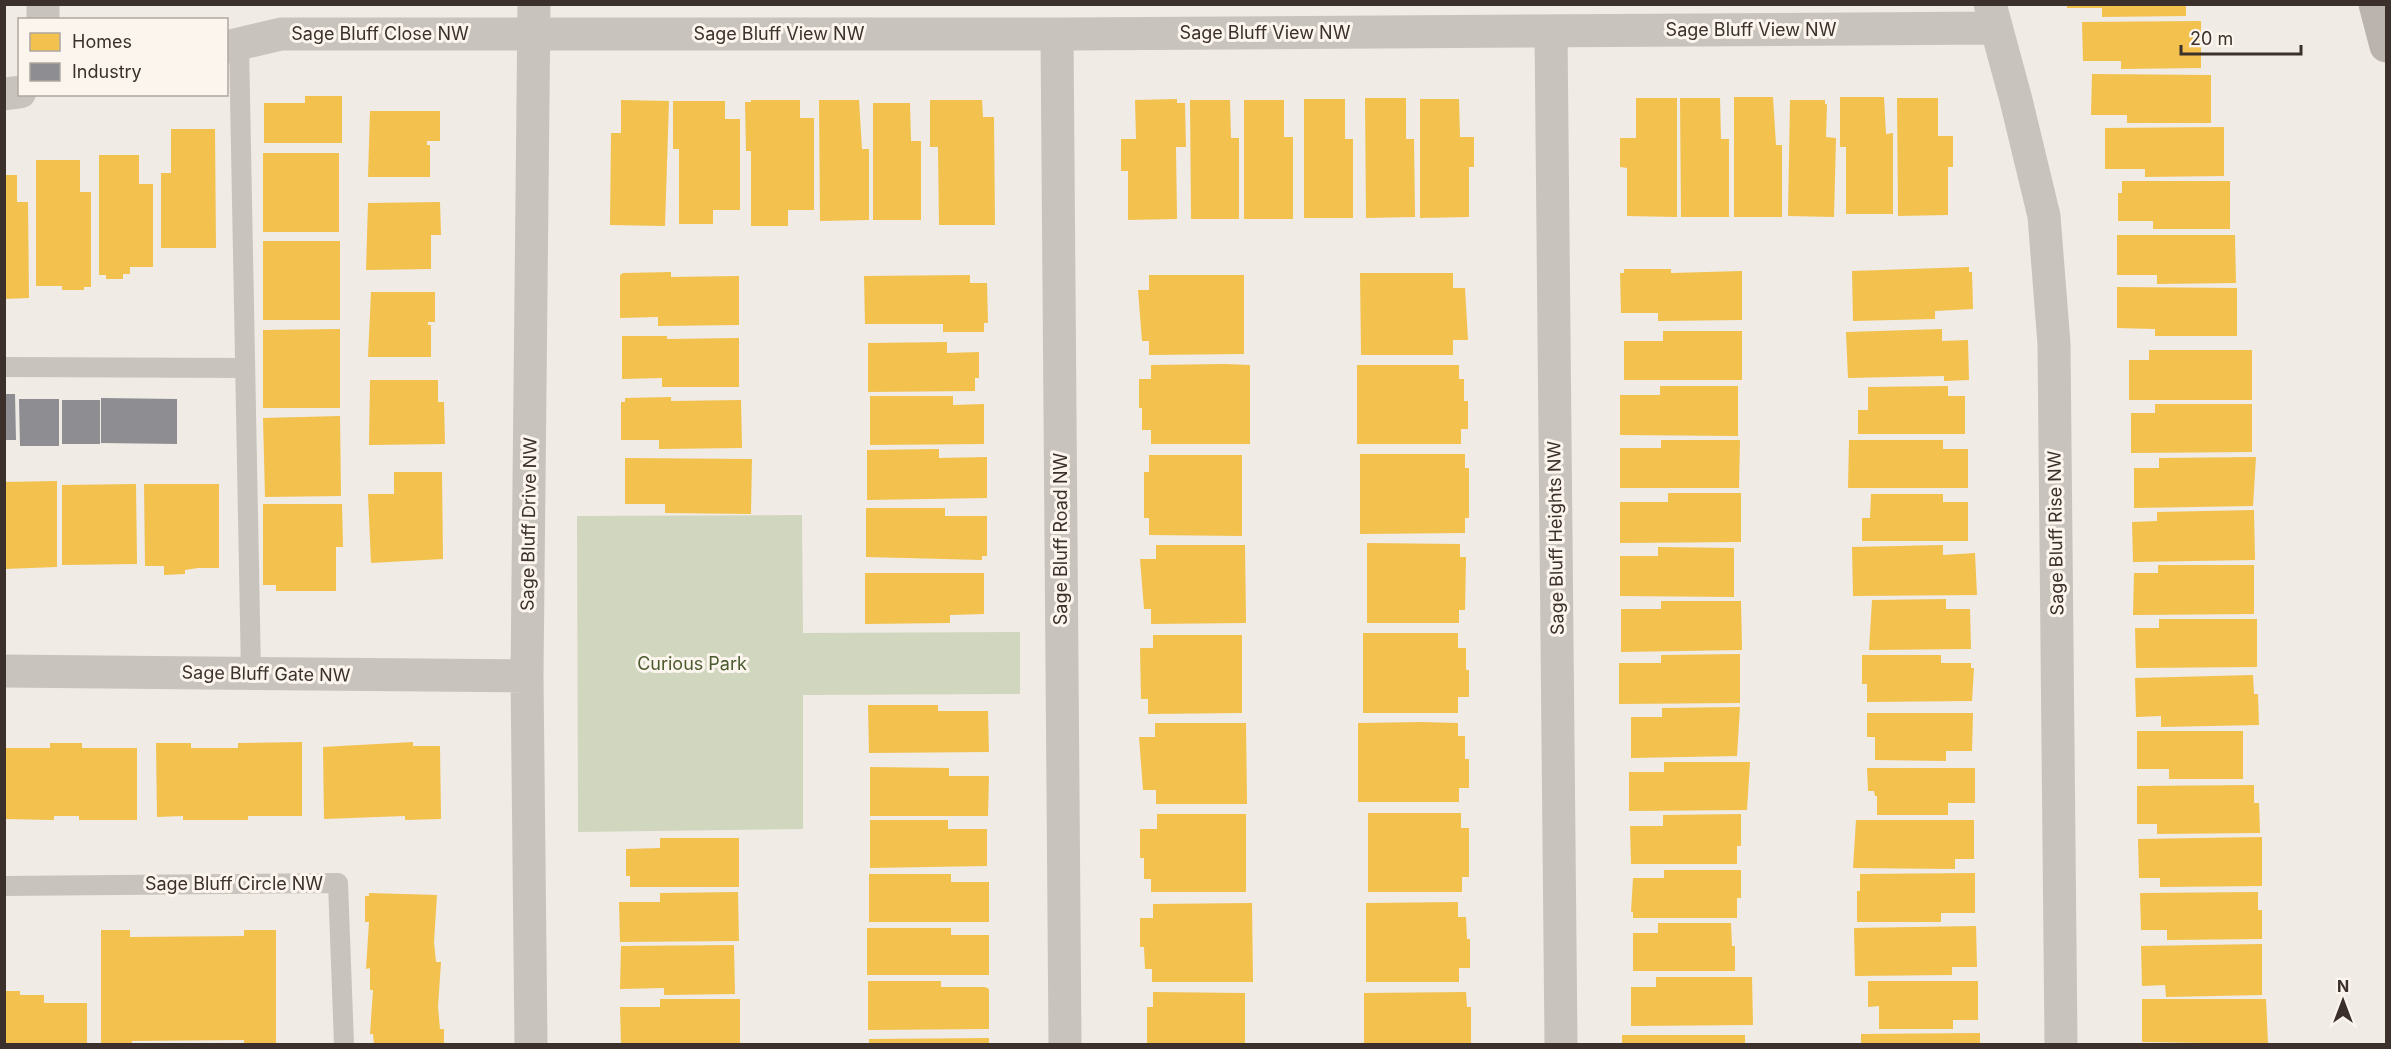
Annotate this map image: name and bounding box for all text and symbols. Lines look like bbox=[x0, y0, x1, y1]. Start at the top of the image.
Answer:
legend bbox=[18, 18, 228, 96]
scale bar bbox=[2181, 18, 2301, 56]
street label: Sage Bluff View NW bbox=[1666, 19, 1837, 40]
street label: Sage Bluff View NW bbox=[1180, 22, 1351, 43]
street label: Sage Bluff Close NW bbox=[291, 23, 469, 44]
street label: Sage Bluff View NW bbox=[694, 23, 865, 44]
text: 20 m bbox=[2190, 28, 2233, 49]
text: Homes bbox=[72, 31, 132, 52]
text: Industry bbox=[72, 61, 142, 82]
street label: Sage Bluff Drive NW bbox=[516, 437, 541, 611]
street label: Sage Bluff Heights NW bbox=[1543, 440, 1568, 635]
street label: Sage Bluff Rise NW bbox=[2044, 450, 2067, 616]
street label: Sage Bluff Road NW bbox=[1050, 452, 1071, 625]
park label: Curious Park bbox=[637, 653, 747, 674]
street label: Sage Bluff Gate NW bbox=[181, 662, 351, 685]
street label: Sage Bluff Circle NW bbox=[145, 873, 323, 894]
north arrow bbox=[2313, 971, 2373, 1031]
text: N bbox=[2337, 976, 2349, 996]

